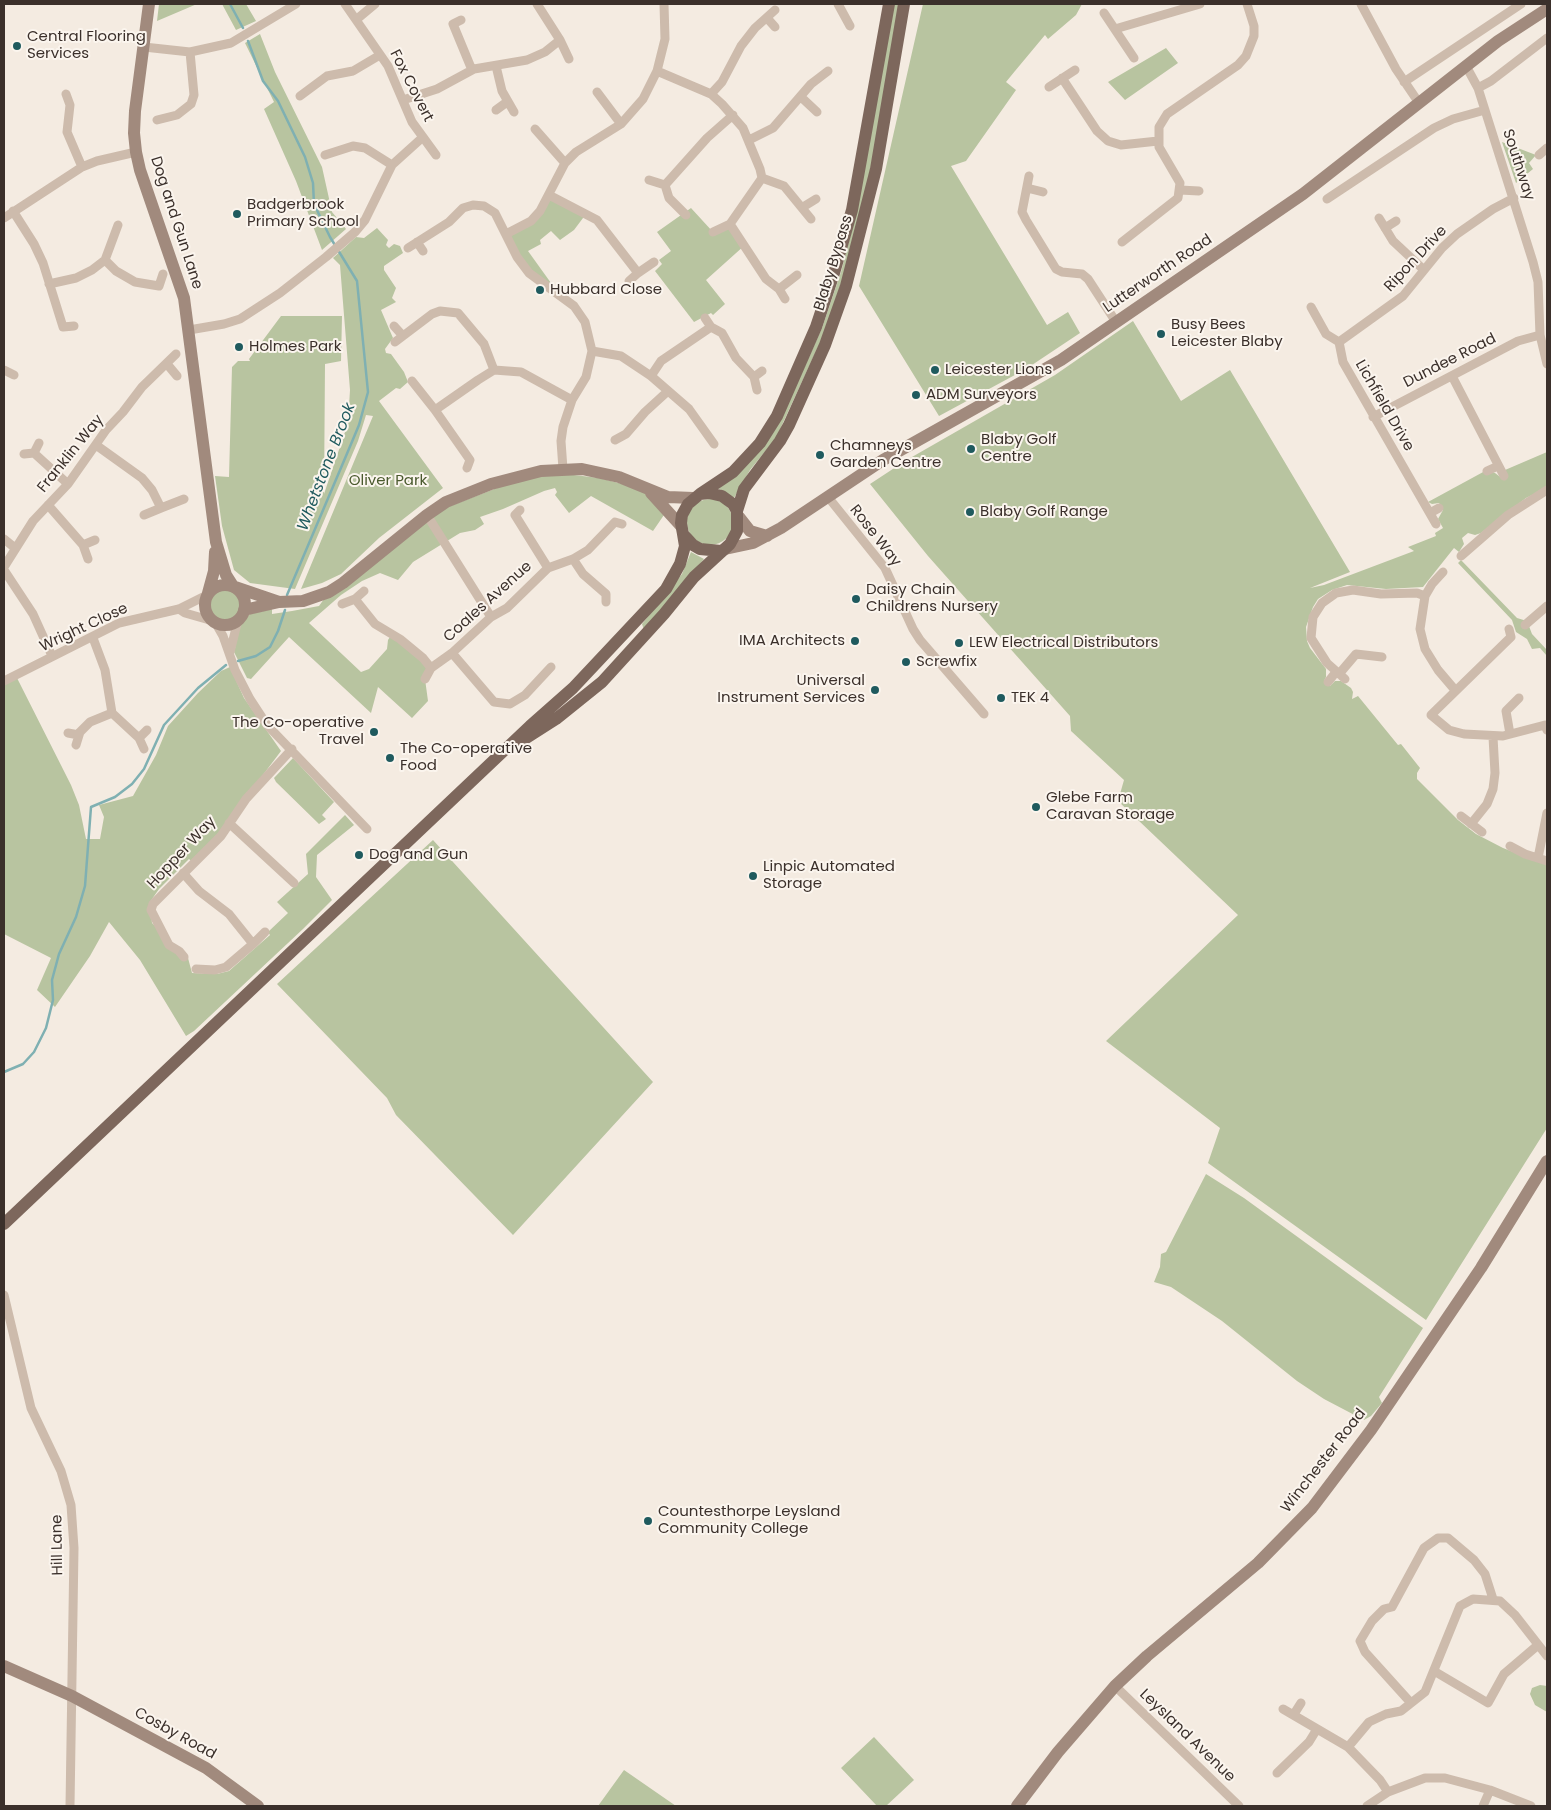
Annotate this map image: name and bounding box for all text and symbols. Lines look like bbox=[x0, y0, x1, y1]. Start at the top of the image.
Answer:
place label: Central Flooring Services bbox=[27, 28, 146, 63]
marker: Central Flooring Services bbox=[11, 40, 23, 52]
street label: Fox Covert bbox=[385, 47, 437, 125]
street label: Southway bbox=[1498, 127, 1538, 203]
street label: Dog and Gun Lane bbox=[146, 154, 206, 292]
place label: Badgerbrook Primary School bbox=[247, 196, 359, 231]
marker: Badgerbrook Primary School bbox=[231, 208, 243, 220]
street label: Blaby Bypass bbox=[811, 213, 857, 313]
street label: Ripon Drive bbox=[1381, 222, 1451, 296]
street label: Lutterworth Road bbox=[1100, 231, 1216, 317]
place label: Hubbard Close bbox=[550, 281, 662, 299]
marker: Hubbard Close bbox=[534, 284, 546, 296]
place label: Busy Bees Leicester Blaby bbox=[1171, 316, 1283, 351]
marker: Busy Bees Leicester Blaby bbox=[1155, 328, 1167, 340]
street label: Dundee Road bbox=[1401, 330, 1499, 392]
place label: Holmes Park bbox=[249, 338, 341, 356]
marker: Holmes Park bbox=[233, 341, 245, 353]
street label: Lichfield Drive bbox=[1351, 357, 1417, 455]
place label: Leicester Lions bbox=[945, 361, 1052, 379]
marker: Leicester Lions bbox=[929, 364, 941, 376]
place label: ADM Surveyors bbox=[926, 386, 1037, 404]
marker: ADM Surveyors bbox=[910, 389, 922, 401]
water label: Whetstone Brook bbox=[294, 400, 360, 534]
street label: Franklin Way bbox=[34, 411, 108, 497]
place label: Blaby Golf Centre bbox=[981, 431, 1057, 466]
place label: Chamneys Garden Centre bbox=[830, 437, 941, 472]
marker: Blaby Golf Centre bbox=[965, 443, 977, 455]
marker: Chamneys Garden Centre bbox=[814, 449, 826, 461]
park label: Oliver Park bbox=[349, 472, 427, 490]
street label: Rose Way bbox=[845, 502, 905, 570]
place label: Blaby Golf Range bbox=[980, 503, 1108, 521]
marker: Blaby Golf Range bbox=[964, 506, 976, 518]
street label: Coales Avenue bbox=[440, 558, 536, 646]
place label: Daisy Chain Childrens Nursery bbox=[866, 581, 998, 616]
marker: Daisy Chain Childrens Nursery bbox=[850, 593, 862, 605]
street label: Wright Close bbox=[37, 600, 131, 656]
place label: IMA Architects bbox=[739, 632, 845, 650]
place label: LEW Electrical Distributors bbox=[969, 634, 1158, 652]
marker: IMA Architects bbox=[849, 635, 861, 647]
marker: LEW Electrical Distributors bbox=[953, 637, 965, 649]
place label: Screwfix bbox=[916, 653, 977, 671]
marker: Screwfix bbox=[900, 656, 912, 668]
place label: Universal Instrument Services bbox=[717, 672, 865, 707]
marker: Universal Instrument Services bbox=[869, 684, 881, 696]
place label: TEK 4 bbox=[1011, 689, 1049, 707]
marker: TEK 4 bbox=[995, 692, 1007, 704]
place label: The Co-operative Travel bbox=[232, 714, 364, 749]
marker: The Co-operative Travel bbox=[368, 726, 380, 738]
place label: The Co-operative Food bbox=[400, 740, 532, 775]
marker: The Co-operative Food bbox=[384, 752, 396, 764]
place label: Glebe Farm Caravan Storage bbox=[1046, 789, 1175, 824]
marker: Glebe Farm Caravan Storage bbox=[1030, 801, 1042, 813]
street label: Hopper Way bbox=[144, 813, 220, 893]
place label: Dog and Gun bbox=[369, 846, 468, 864]
marker: Dog and Gun bbox=[353, 849, 365, 861]
place label: Linpic Automated Storage bbox=[763, 858, 895, 893]
marker: Linpic Automated Storage bbox=[747, 870, 759, 882]
street label: Winchester Road bbox=[1278, 1405, 1370, 1517]
place label: Countesthorpe Leysland Community College bbox=[658, 1503, 840, 1538]
street label: Hill Lane bbox=[48, 1514, 68, 1576]
marker: Countesthorpe Leysland Community College bbox=[642, 1515, 654, 1527]
street label: Leysland Avenue bbox=[1135, 1686, 1239, 1786]
street label: Cosby Road bbox=[131, 1704, 219, 1764]

